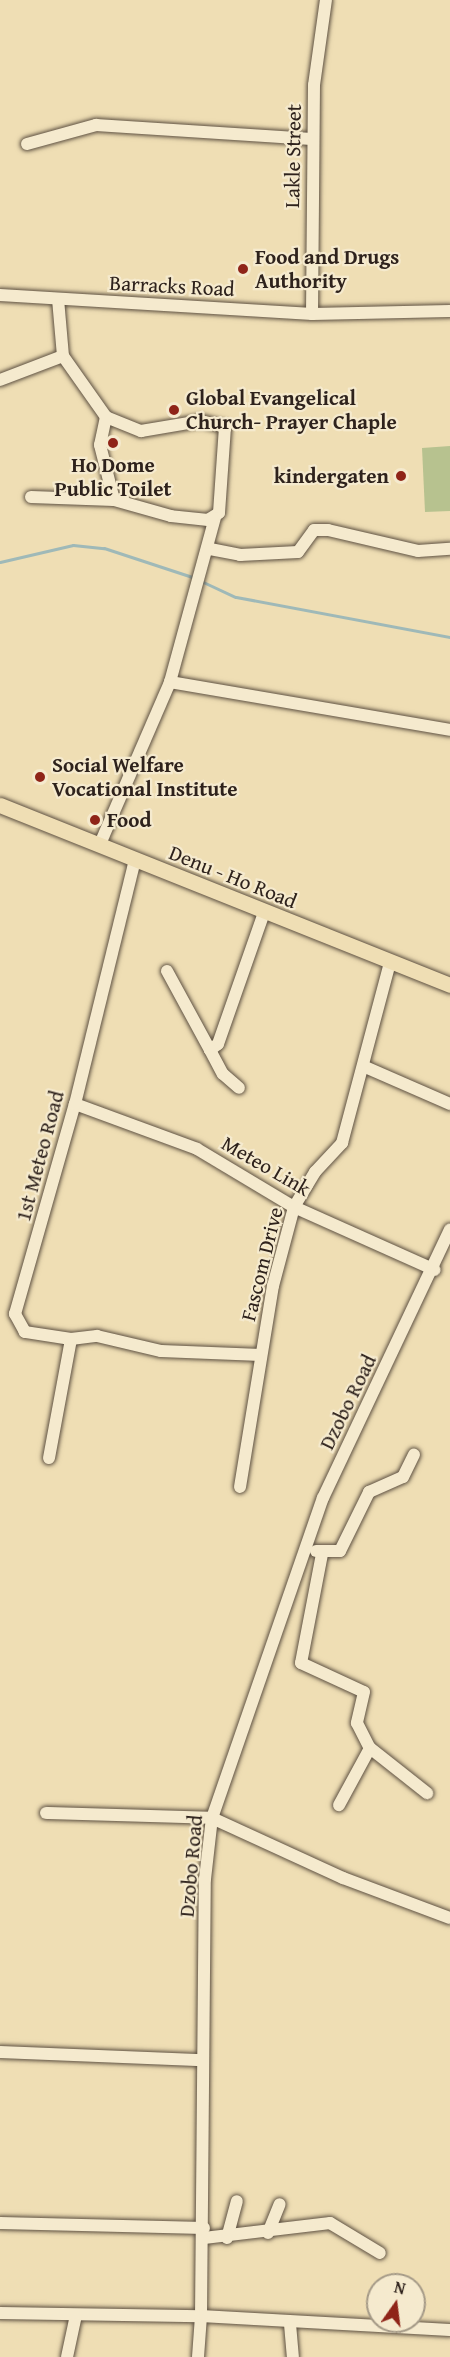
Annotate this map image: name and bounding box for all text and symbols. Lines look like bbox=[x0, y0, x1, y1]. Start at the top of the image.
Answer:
street label: Lakle Street bbox=[279, 104, 307, 208]
place label: Food and Drugs Authority bbox=[255, 244, 399, 294]
marker: Food and Drugs Authority bbox=[236, 262, 250, 276]
street label: Barracks Road bbox=[109, 270, 235, 302]
place label: Global Evangelical Church- Prayer Chaple bbox=[186, 385, 397, 435]
marker: Global Evangelical Church- Prayer Chaple bbox=[167, 403, 181, 417]
marker: Ho Dome Public Toilet bbox=[106, 436, 120, 450]
place label: Ho Dome Public Toilet bbox=[54, 452, 172, 502]
place label: kindergaten bbox=[274, 463, 389, 489]
marker: kindergaten bbox=[394, 469, 408, 483]
place label: Social Welfare Vocational Institute bbox=[52, 752, 238, 802]
marker: Social Welfare Vocational Institute bbox=[33, 770, 47, 784]
place label: Food bbox=[107, 807, 151, 833]
marker: Food bbox=[88, 813, 102, 827]
street label: Denu - Ho Road bbox=[165, 840, 301, 914]
street label: 1st Meteo Road bbox=[10, 1088, 70, 1224]
street label: Meteo Link bbox=[217, 1131, 315, 1201]
street label: Fascom Drive bbox=[236, 1204, 288, 1324]
street label: Dzobo Road bbox=[314, 1350, 382, 1454]
street label: Dzobo Road bbox=[174, 1814, 208, 1918]
north arrow bbox=[366, 2273, 426, 2333]
text: N bbox=[392, 2275, 408, 2300]

